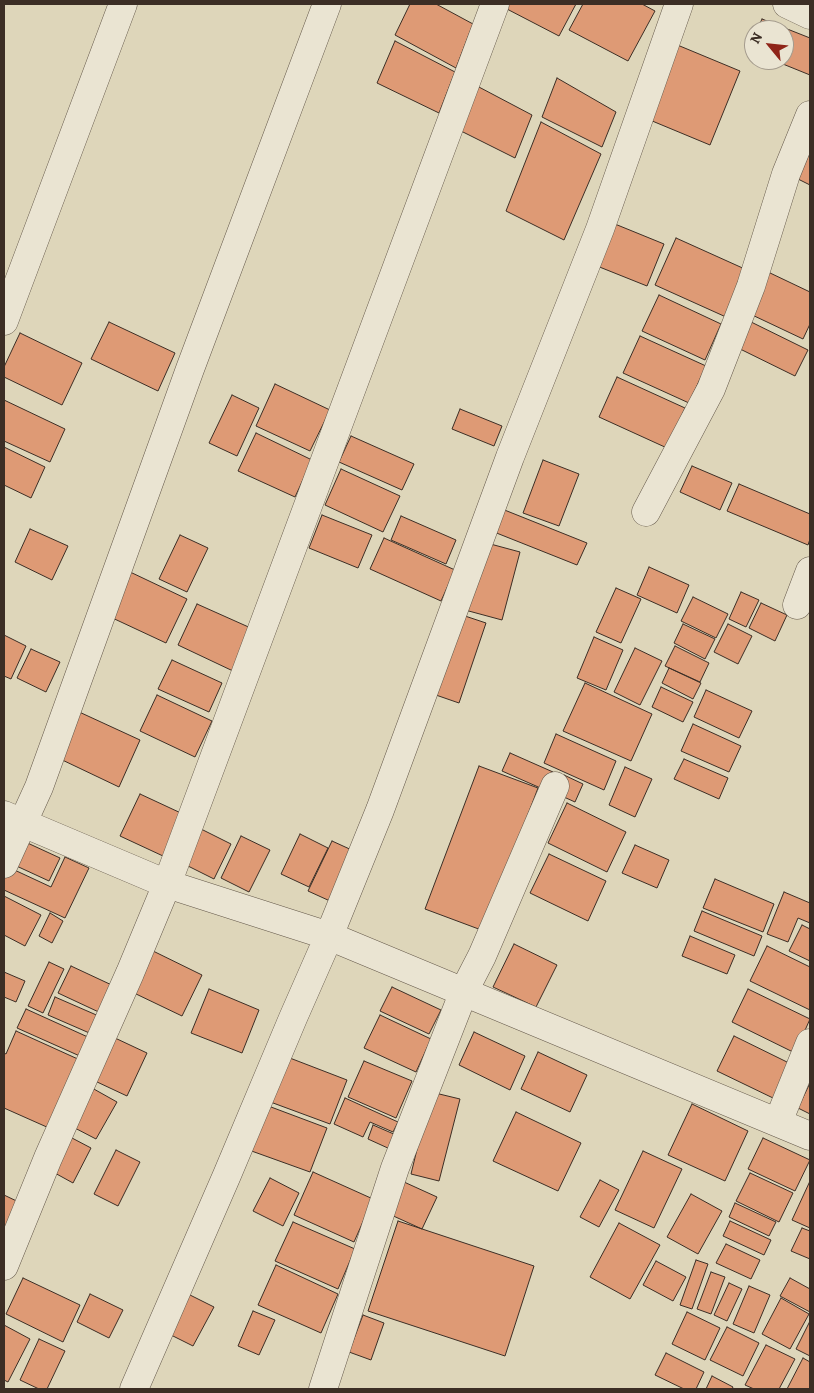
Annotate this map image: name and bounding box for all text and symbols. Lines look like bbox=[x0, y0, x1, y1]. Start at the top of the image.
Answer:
north arrow bbox=[744, 20, 794, 70]
text: N bbox=[745, 29, 767, 47]

